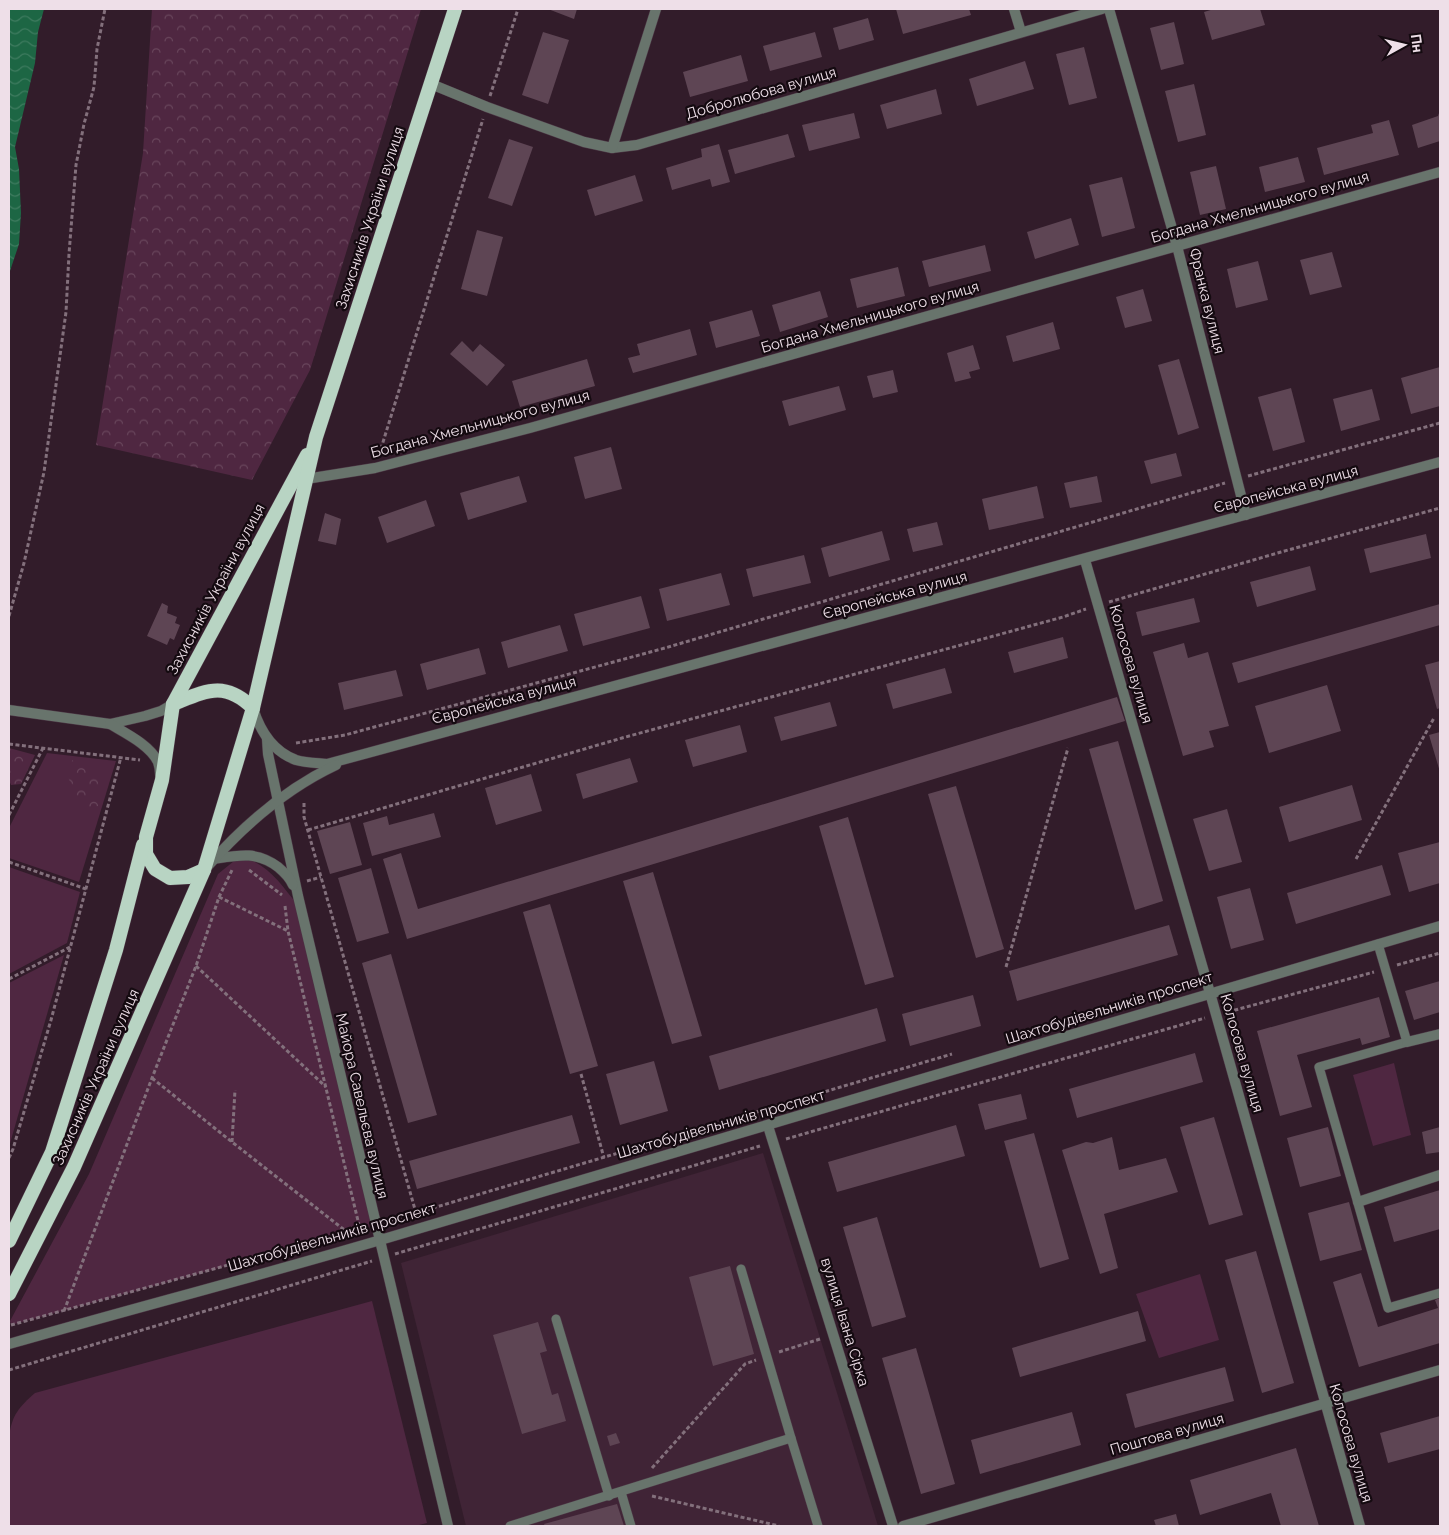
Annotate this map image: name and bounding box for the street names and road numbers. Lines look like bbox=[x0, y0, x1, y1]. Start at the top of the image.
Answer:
street label: Добролюбова вулиця bbox=[684, 63, 838, 123]
street label: Захисників України вулиця bbox=[332, 124, 408, 312]
street label: Богдана Хмельницького вулиця bbox=[1149, 167, 1371, 247]
street label: Франка вулиця bbox=[1185, 246, 1229, 356]
street label: Богдана Хмельницького вулиця bbox=[759, 277, 981, 357]
street label: Богдана Хмельницького вулиця bbox=[369, 386, 591, 462]
street label: Європейська вулиця bbox=[1212, 461, 1360, 517]
street label: Захисників України вулиця bbox=[163, 500, 269, 678]
street label: Європейська вулиця bbox=[821, 567, 969, 623]
street label: Колосова вулиця bbox=[1105, 603, 1157, 725]
street label: Європейська вулиця bbox=[430, 672, 578, 728]
street label: Шахтобудівельників проспект bbox=[1003, 968, 1215, 1048]
street label: Захисників України вулиця bbox=[49, 986, 143, 1168]
street label: Колосова вулиця bbox=[1216, 992, 1268, 1114]
street label: Майора Савельєва вулиця bbox=[332, 1011, 392, 1201]
street label: Шахтобудівельників проспект bbox=[615, 1086, 827, 1162]
street label: Шахтобудівельників проспект bbox=[226, 1199, 438, 1275]
street label: вулиця Івана Сірка bbox=[817, 1256, 873, 1388]
street label: Колосова вулиця bbox=[1325, 1382, 1377, 1504]
street label: Поштова вулиця bbox=[1108, 1409, 1226, 1459]

